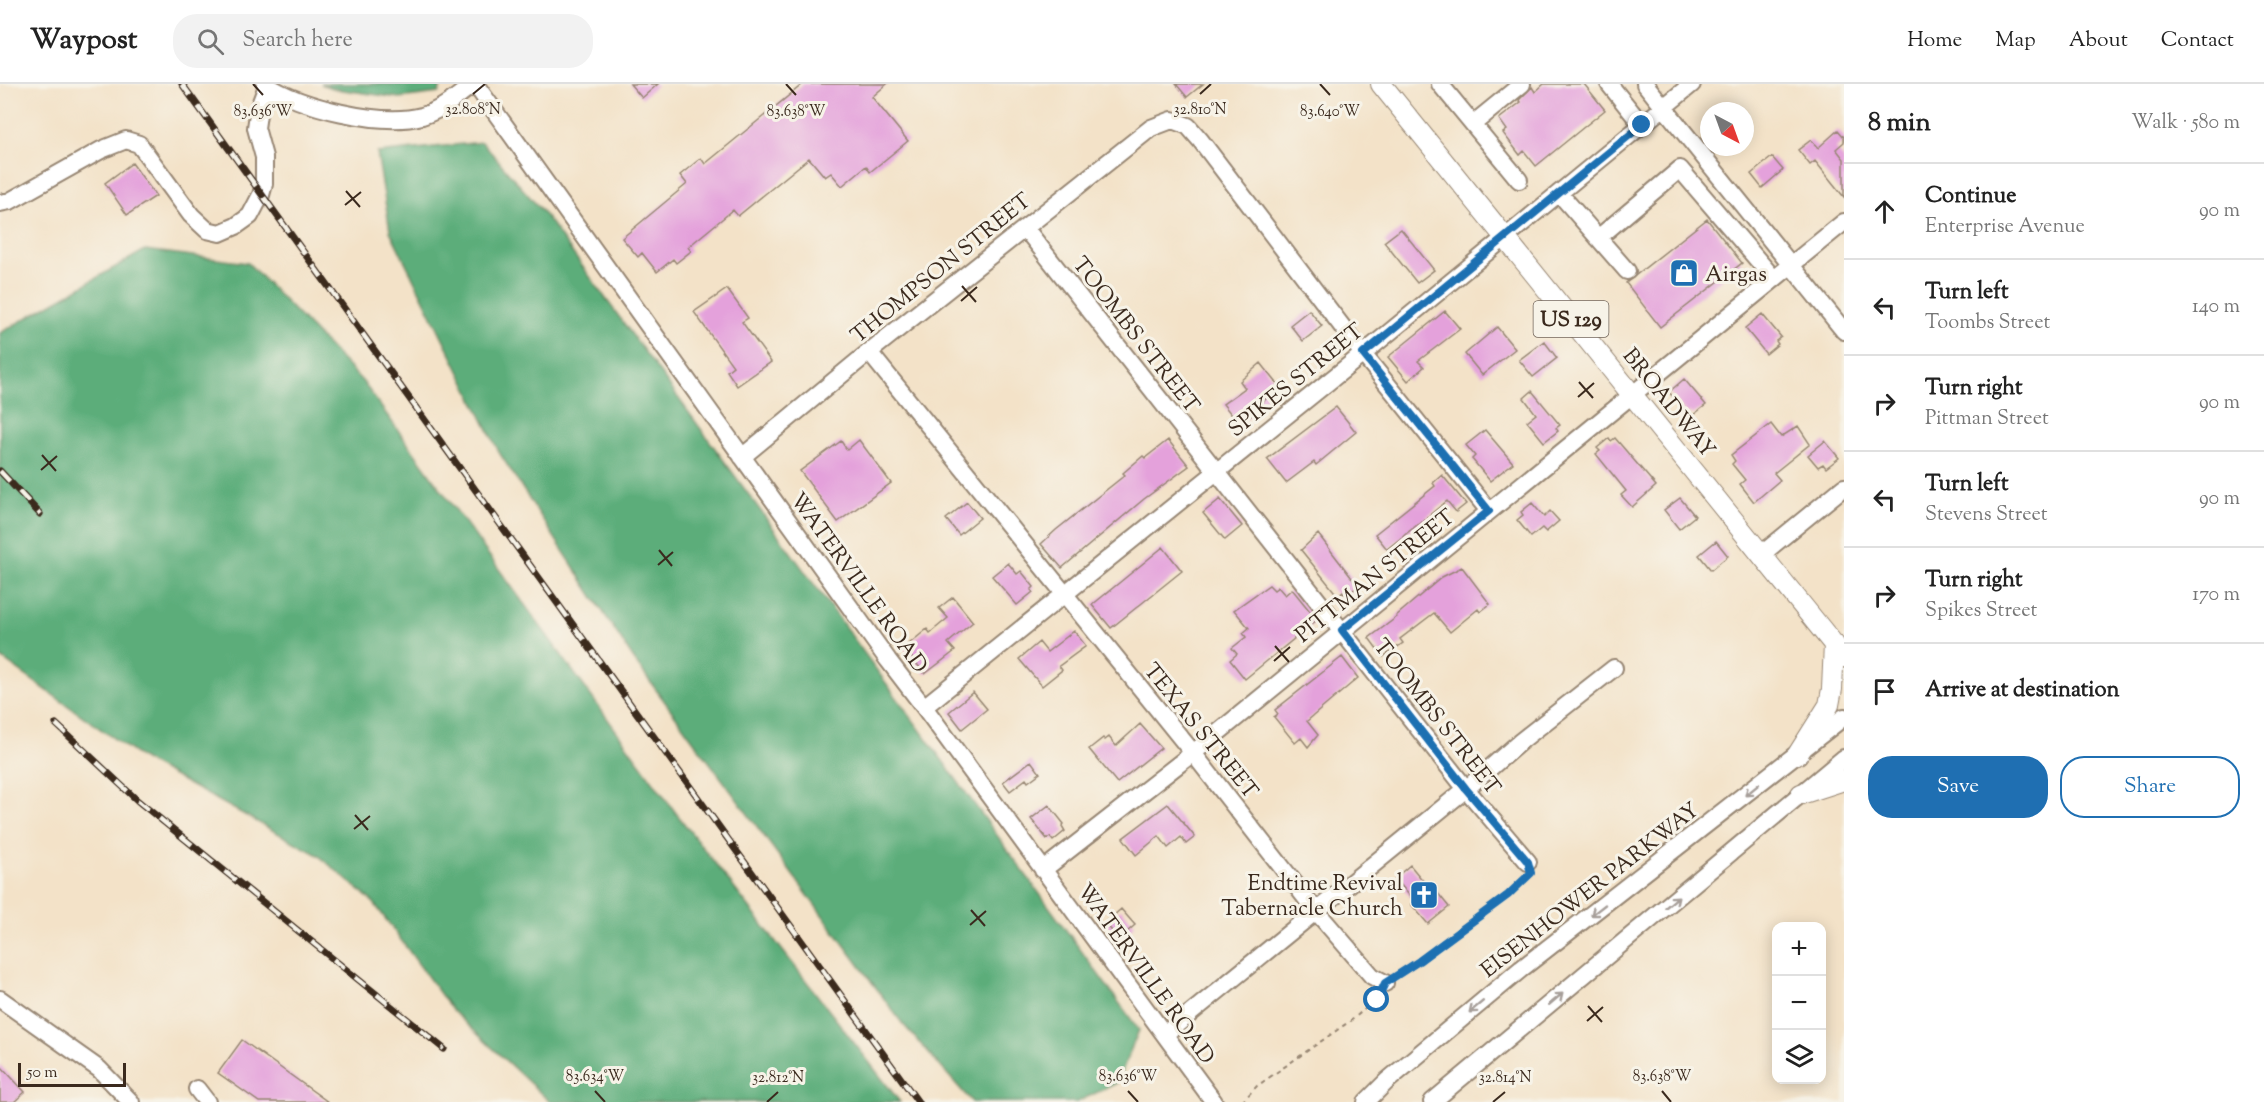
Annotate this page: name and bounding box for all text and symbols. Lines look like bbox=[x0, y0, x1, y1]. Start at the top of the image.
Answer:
search box bbox=[173, 14, 593, 68]
text: Waypost bbox=[30, 21, 137, 61]
icon: search bbox=[194, 25, 227, 58]
text: Search here bbox=[242, 25, 353, 57]
text: Home bbox=[1907, 26, 1962, 56]
text: Map bbox=[1995, 26, 2036, 56]
text: About bbox=[2069, 26, 2128, 56]
text: Contact bbox=[2161, 26, 2234, 56]
text: 32.808°N bbox=[445, 100, 501, 121]
text: 32.810°N bbox=[1174, 100, 1226, 121]
text: 83.636°W bbox=[234, 102, 293, 123]
text: 83.638°W bbox=[767, 102, 826, 123]
text: 83.640°W bbox=[1300, 102, 1360, 123]
north arrow bbox=[1700, 102, 1754, 156]
text: 8 min bbox=[1868, 105, 1931, 142]
text: Walk · 580 m bbox=[2131, 109, 2240, 138]
route end bbox=[1628, 111, 1654, 137]
text: Continue bbox=[1925, 181, 2016, 213]
street label: THOMPSON STREET bbox=[845, 186, 1039, 352]
icon: ahead bbox=[1868, 195, 1901, 228]
text: 90 m bbox=[2199, 197, 2240, 226]
text: Enterprise Avenue bbox=[1925, 213, 2085, 242]
street label: TOOMBS STREET bbox=[1063, 251, 1206, 421]
shop icon: Airgas bbox=[1668, 257, 1700, 289]
place label: Airgas bbox=[1705, 260, 1767, 292]
text: Turn left bbox=[1925, 277, 2008, 309]
icon: left bbox=[1868, 291, 1901, 324]
text: 140 m bbox=[2192, 293, 2240, 322]
road number: US 129 bbox=[1534, 301, 1608, 337]
text: Toombs Street bbox=[1925, 309, 2050, 338]
street label: SPIKES STREET bbox=[1222, 316, 1372, 446]
street label: BROADWAY bbox=[1613, 342, 1722, 466]
text: Turn right bbox=[1925, 373, 2022, 405]
icon: right bbox=[1868, 387, 1901, 420]
text: 90 m bbox=[2199, 389, 2240, 418]
text: Pittman Street bbox=[1925, 405, 2049, 434]
text: Turn left bbox=[1925, 469, 2008, 501]
icon: left bbox=[1868, 483, 1901, 516]
text: 90 m bbox=[2199, 485, 2240, 514]
street label: WATERVILLE ROAD bbox=[781, 487, 934, 681]
text: Stevens Street bbox=[1925, 501, 2048, 530]
street label: PITTMAN STREET bbox=[1289, 502, 1463, 652]
text: Turn right bbox=[1925, 565, 2022, 597]
icon: right bbox=[1868, 579, 1901, 612]
text: 170 m bbox=[2192, 581, 2240, 610]
text: Spikes Street bbox=[1925, 597, 2037, 626]
street label: TOOMBS STREET bbox=[1364, 633, 1507, 803]
street label: TEXAS STREET bbox=[1135, 657, 1265, 807]
icon: arrive bbox=[1868, 675, 1901, 708]
text: Arrive at destination bbox=[1925, 675, 2120, 707]
button: Save bbox=[1868, 756, 2048, 818]
button: Share bbox=[2060, 756, 2240, 818]
one-way arrow bbox=[1744, 784, 1760, 797]
street label: EISENHOWER PARKWAY bbox=[1475, 796, 1707, 987]
place label: Endtime Revival Tabernacle Church bbox=[1221, 869, 1403, 926]
street label: WATERVILLE ROAD bbox=[1068, 878, 1221, 1072]
church icon: Endtime Revival Tabernacle Church bbox=[1408, 879, 1440, 911]
one-way arrow bbox=[1664, 895, 1679, 909]
one-way arrow bbox=[1590, 903, 1606, 916]
map controls bbox=[1772, 922, 1826, 1084]
button: + bbox=[1772, 922, 1826, 976]
button: − bbox=[1772, 976, 1826, 1030]
route start bbox=[1363, 986, 1389, 1012]
one-way arrow bbox=[1548, 992, 1563, 1006]
one-way arrow bbox=[1468, 1000, 1484, 1013]
button: layers bbox=[1772, 1030, 1826, 1084]
scale bar bbox=[18, 1060, 126, 1088]
text: 50 m bbox=[27, 1062, 58, 1085]
text: 83.634°W bbox=[566, 1067, 625, 1088]
text: 83.636°W bbox=[1099, 1067, 1158, 1088]
text: 83.638°W bbox=[1633, 1067, 1692, 1088]
text: 32.812°N bbox=[752, 1068, 804, 1089]
text: 32.814°N bbox=[1479, 1068, 1531, 1089]

